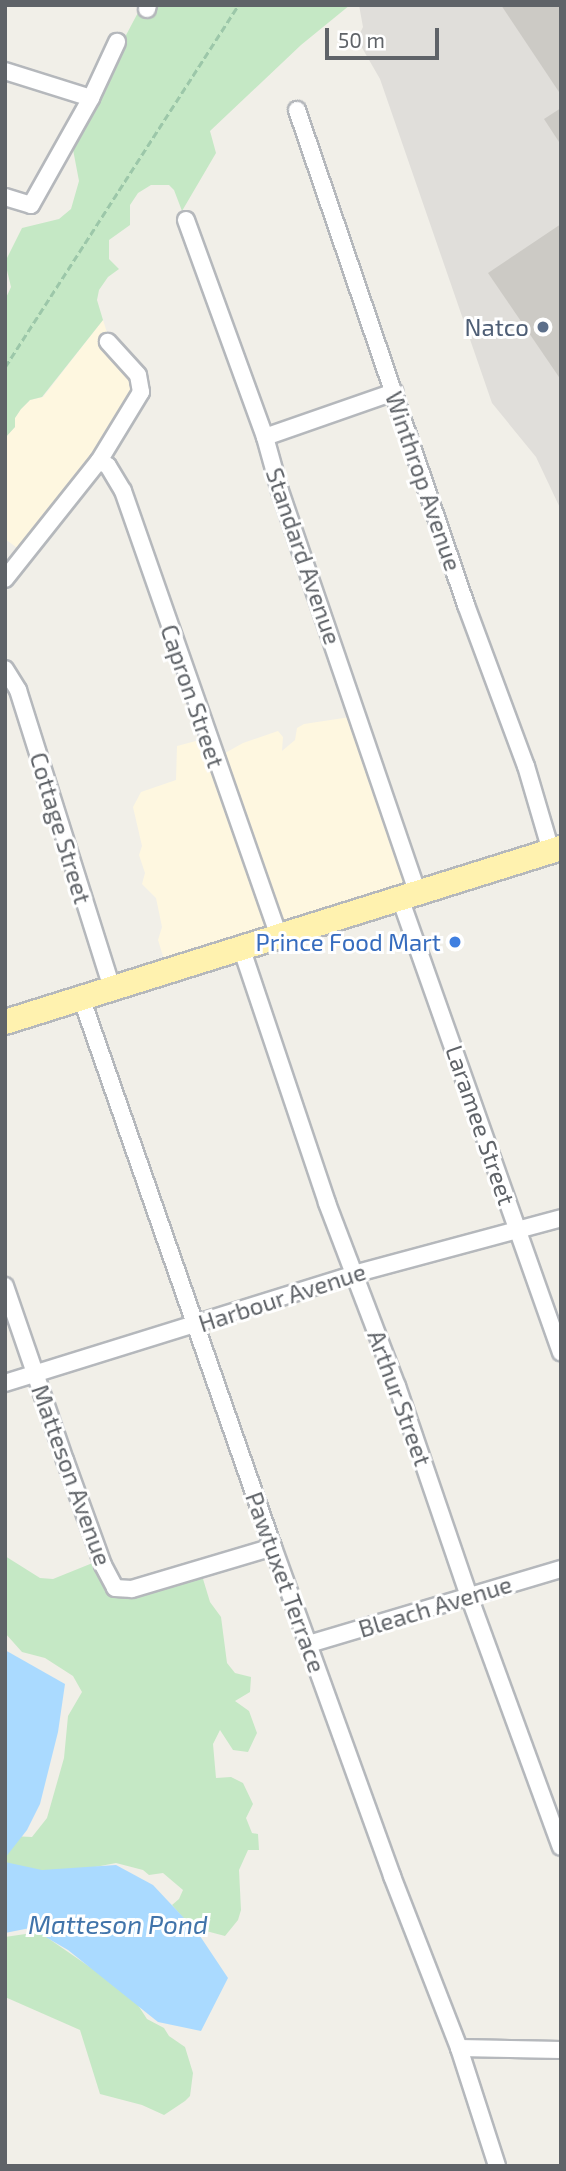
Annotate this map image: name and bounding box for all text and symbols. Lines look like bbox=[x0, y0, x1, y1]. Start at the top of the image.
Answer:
scale bar bbox=[328, 14, 442, 58]
text: 50 m bbox=[338, 27, 385, 52]
place label: Natco bbox=[465, 313, 529, 341]
marker: Natco bbox=[535, 319, 551, 335]
street label: Winthrop Avenue bbox=[380, 387, 468, 575]
street label: Standard Avenue bbox=[260, 464, 348, 648]
street label: Capron Street bbox=[155, 621, 231, 771]
street label: Cottage Street bbox=[24, 749, 98, 907]
place label: Prince Food Mart bbox=[256, 928, 441, 956]
marker: Prince Food Mart bbox=[447, 934, 463, 950]
street label: Laramee Street bbox=[440, 1041, 522, 1209]
street label: Harbour Avenue bbox=[194, 1256, 370, 1338]
street label: Arthur Street bbox=[362, 1326, 438, 1470]
street label: Matteson Avenue bbox=[26, 1380, 118, 1570]
street label: Pawtuxet Terrace bbox=[240, 1488, 332, 1676]
street label: Bleach Avenue bbox=[355, 1569, 515, 1643]
water label: Matteson Pond bbox=[28, 1908, 208, 1940]

